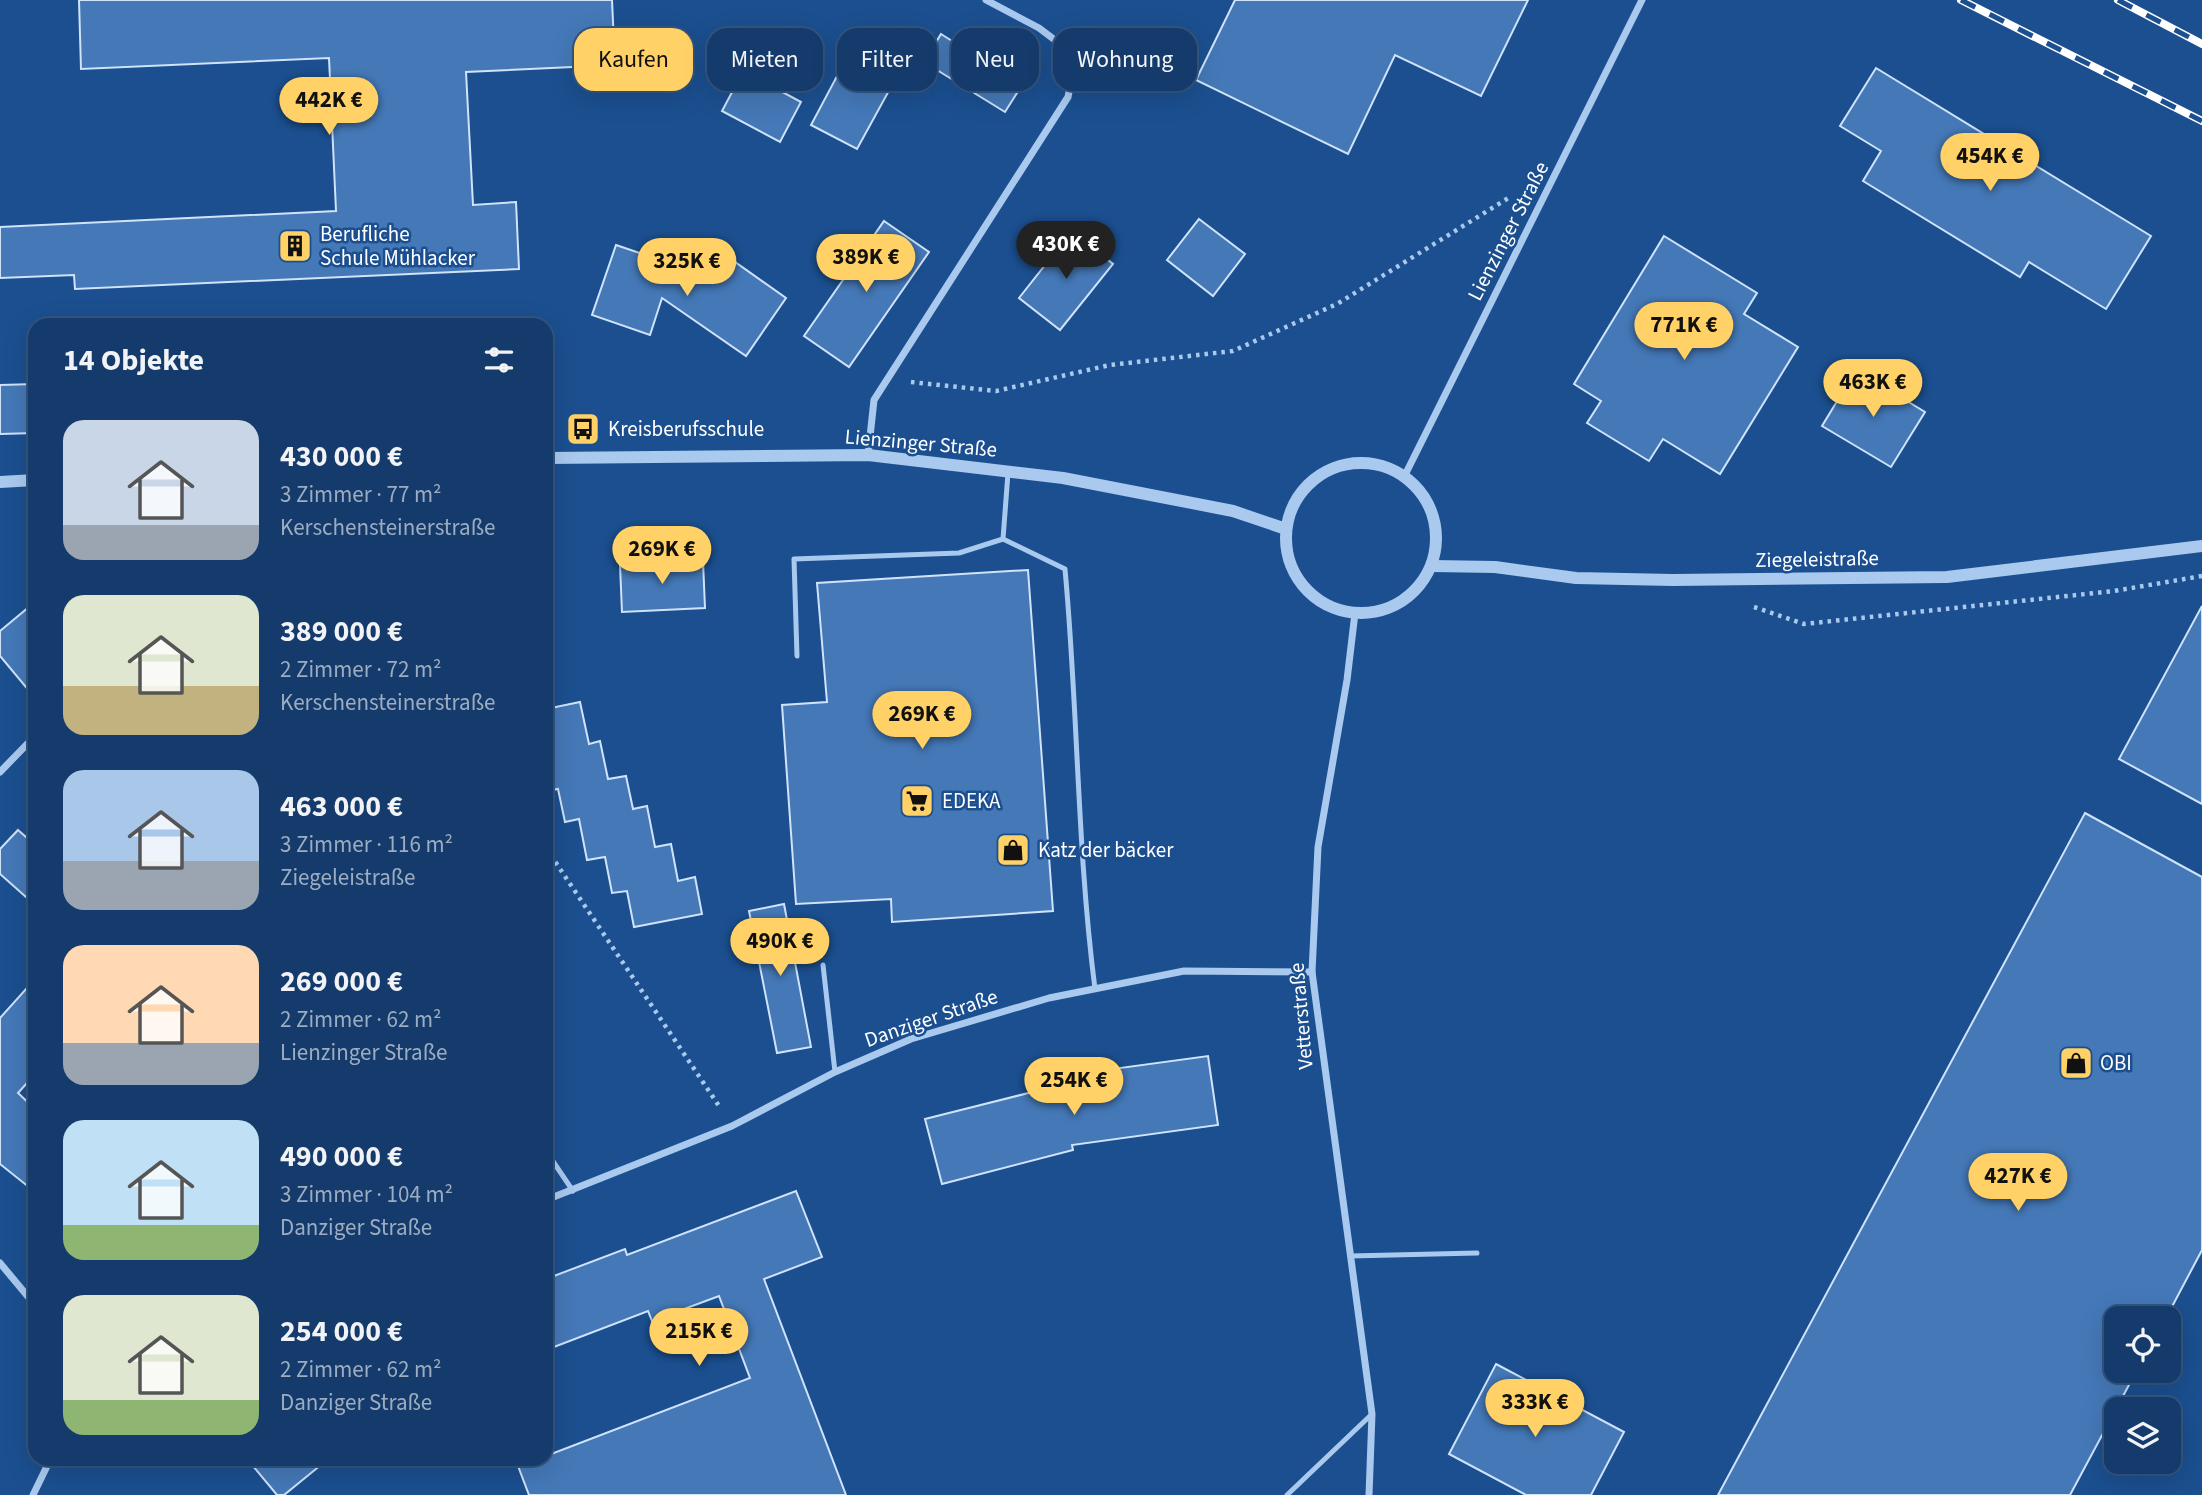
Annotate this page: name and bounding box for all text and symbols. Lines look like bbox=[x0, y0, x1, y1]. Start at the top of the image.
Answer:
chip: Kaufen bbox=[574, 28, 693, 91]
chip: Mieten bbox=[707, 28, 823, 91]
chip: Filter bbox=[837, 28, 937, 91]
chip: Neu bbox=[951, 28, 1039, 91]
chip: Wohnung bbox=[1053, 28, 1197, 91]
pin: 442K € bbox=[272, 78, 386, 137]
text: 442K € bbox=[295, 83, 363, 116]
pin: 454K € bbox=[1933, 134, 2047, 193]
text: 454K € bbox=[1956, 139, 2024, 172]
street label: Lienzinger Straße bbox=[1460, 156, 1556, 306]
place label: Berufliche Schule Mühlacker bbox=[320, 219, 476, 273]
pin: 430K € bbox=[1009, 222, 1123, 281]
building icon: Berufliche Schule Mühlacker bbox=[276, 227, 314, 265]
text: 430K € bbox=[1032, 227, 1100, 260]
pin: 389K € bbox=[809, 234, 923, 294]
pin: 325K € bbox=[630, 238, 744, 298]
text: 389K € bbox=[832, 240, 900, 273]
text: 325K € bbox=[653, 244, 721, 277]
pin: 771K € bbox=[1627, 302, 1741, 362]
text: 771K € bbox=[1650, 308, 1718, 341]
text: 14 Objekte bbox=[63, 339, 204, 382]
icon: filters bbox=[480, 341, 518, 379]
pin: 463K € bbox=[1816, 360, 1930, 419]
text: 463K € bbox=[1839, 365, 1907, 398]
bus stop icon: Kreisberufsschule bbox=[564, 410, 602, 448]
place label: Kreisberufsschule bbox=[608, 414, 764, 444]
street label: Lienzinger Straße bbox=[844, 421, 998, 465]
text: 430 000 € bbox=[280, 435, 403, 478]
icon: home bbox=[119, 448, 203, 532]
text: 3 Zimmer · 77 m² bbox=[280, 478, 442, 511]
text: Kerschensteinerstraße bbox=[280, 511, 495, 544]
pin: 269K € bbox=[605, 526, 719, 586]
text: 269K € bbox=[628, 532, 696, 565]
street label: Ziegeleistraße bbox=[1755, 543, 1879, 575]
text: 389 000 € bbox=[280, 610, 403, 653]
icon: home bbox=[119, 623, 203, 707]
text: 2 Zimmer · 72 m² bbox=[280, 653, 442, 686]
text: Kerschensteinerstraße bbox=[280, 686, 495, 719]
pin: 269K € bbox=[865, 692, 979, 751]
text: 269K € bbox=[888, 697, 956, 730]
supermarket icon: EDEKA bbox=[898, 782, 936, 820]
text: 463 000 € bbox=[280, 785, 403, 828]
place label: EDEKA bbox=[942, 786, 1001, 816]
icon: home bbox=[119, 798, 203, 882]
text: 3 Zimmer · 116 m² bbox=[280, 828, 453, 861]
shop icon: Katz der bäcker bbox=[994, 831, 1032, 869]
place label: Katz der bäcker bbox=[1038, 835, 1174, 865]
text: Ziegeleistraße bbox=[280, 861, 416, 894]
pin: 490K € bbox=[723, 918, 837, 978]
text: 490K € bbox=[746, 924, 814, 957]
text: 269 000 € bbox=[280, 960, 403, 1003]
street label: Vetterstraße bbox=[1281, 961, 1321, 1071]
icon: home bbox=[119, 973, 203, 1057]
street label: Danziger Straße bbox=[860, 981, 1002, 1055]
text: 2 Zimmer · 62 m² bbox=[280, 1003, 442, 1036]
text: Lienzinger Straße bbox=[280, 1036, 447, 1069]
shop icon: OBI bbox=[2057, 1044, 2095, 1082]
place label: OBI bbox=[2100, 1048, 2132, 1078]
pin: 254K € bbox=[1017, 1058, 1131, 1117]
text: 254K € bbox=[1040, 1063, 1108, 1096]
text: 490 000 € bbox=[280, 1135, 403, 1178]
icon: home bbox=[119, 1148, 203, 1232]
pin: 427K € bbox=[1961, 1154, 2075, 1213]
text: 427K € bbox=[1984, 1159, 2052, 1192]
text: 3 Zimmer · 104 m² bbox=[280, 1178, 453, 1211]
text: Danziger Straße bbox=[280, 1211, 432, 1244]
map controls bbox=[2104, 1306, 2181, 1474]
button: locate bbox=[2104, 1306, 2181, 1383]
pin: 215K € bbox=[642, 1308, 756, 1368]
text: 254 000 € bbox=[280, 1310, 403, 1353]
text: 215K € bbox=[665, 1314, 733, 1347]
icon: home bbox=[119, 1323, 203, 1407]
text: 2 Zimmer · 62 m² bbox=[280, 1353, 442, 1386]
pin: 333K € bbox=[1478, 1380, 1592, 1439]
text: 333K € bbox=[1501, 1385, 1569, 1418]
text: Danziger Straße bbox=[280, 1386, 432, 1419]
button: layers bbox=[2104, 1397, 2181, 1474]

